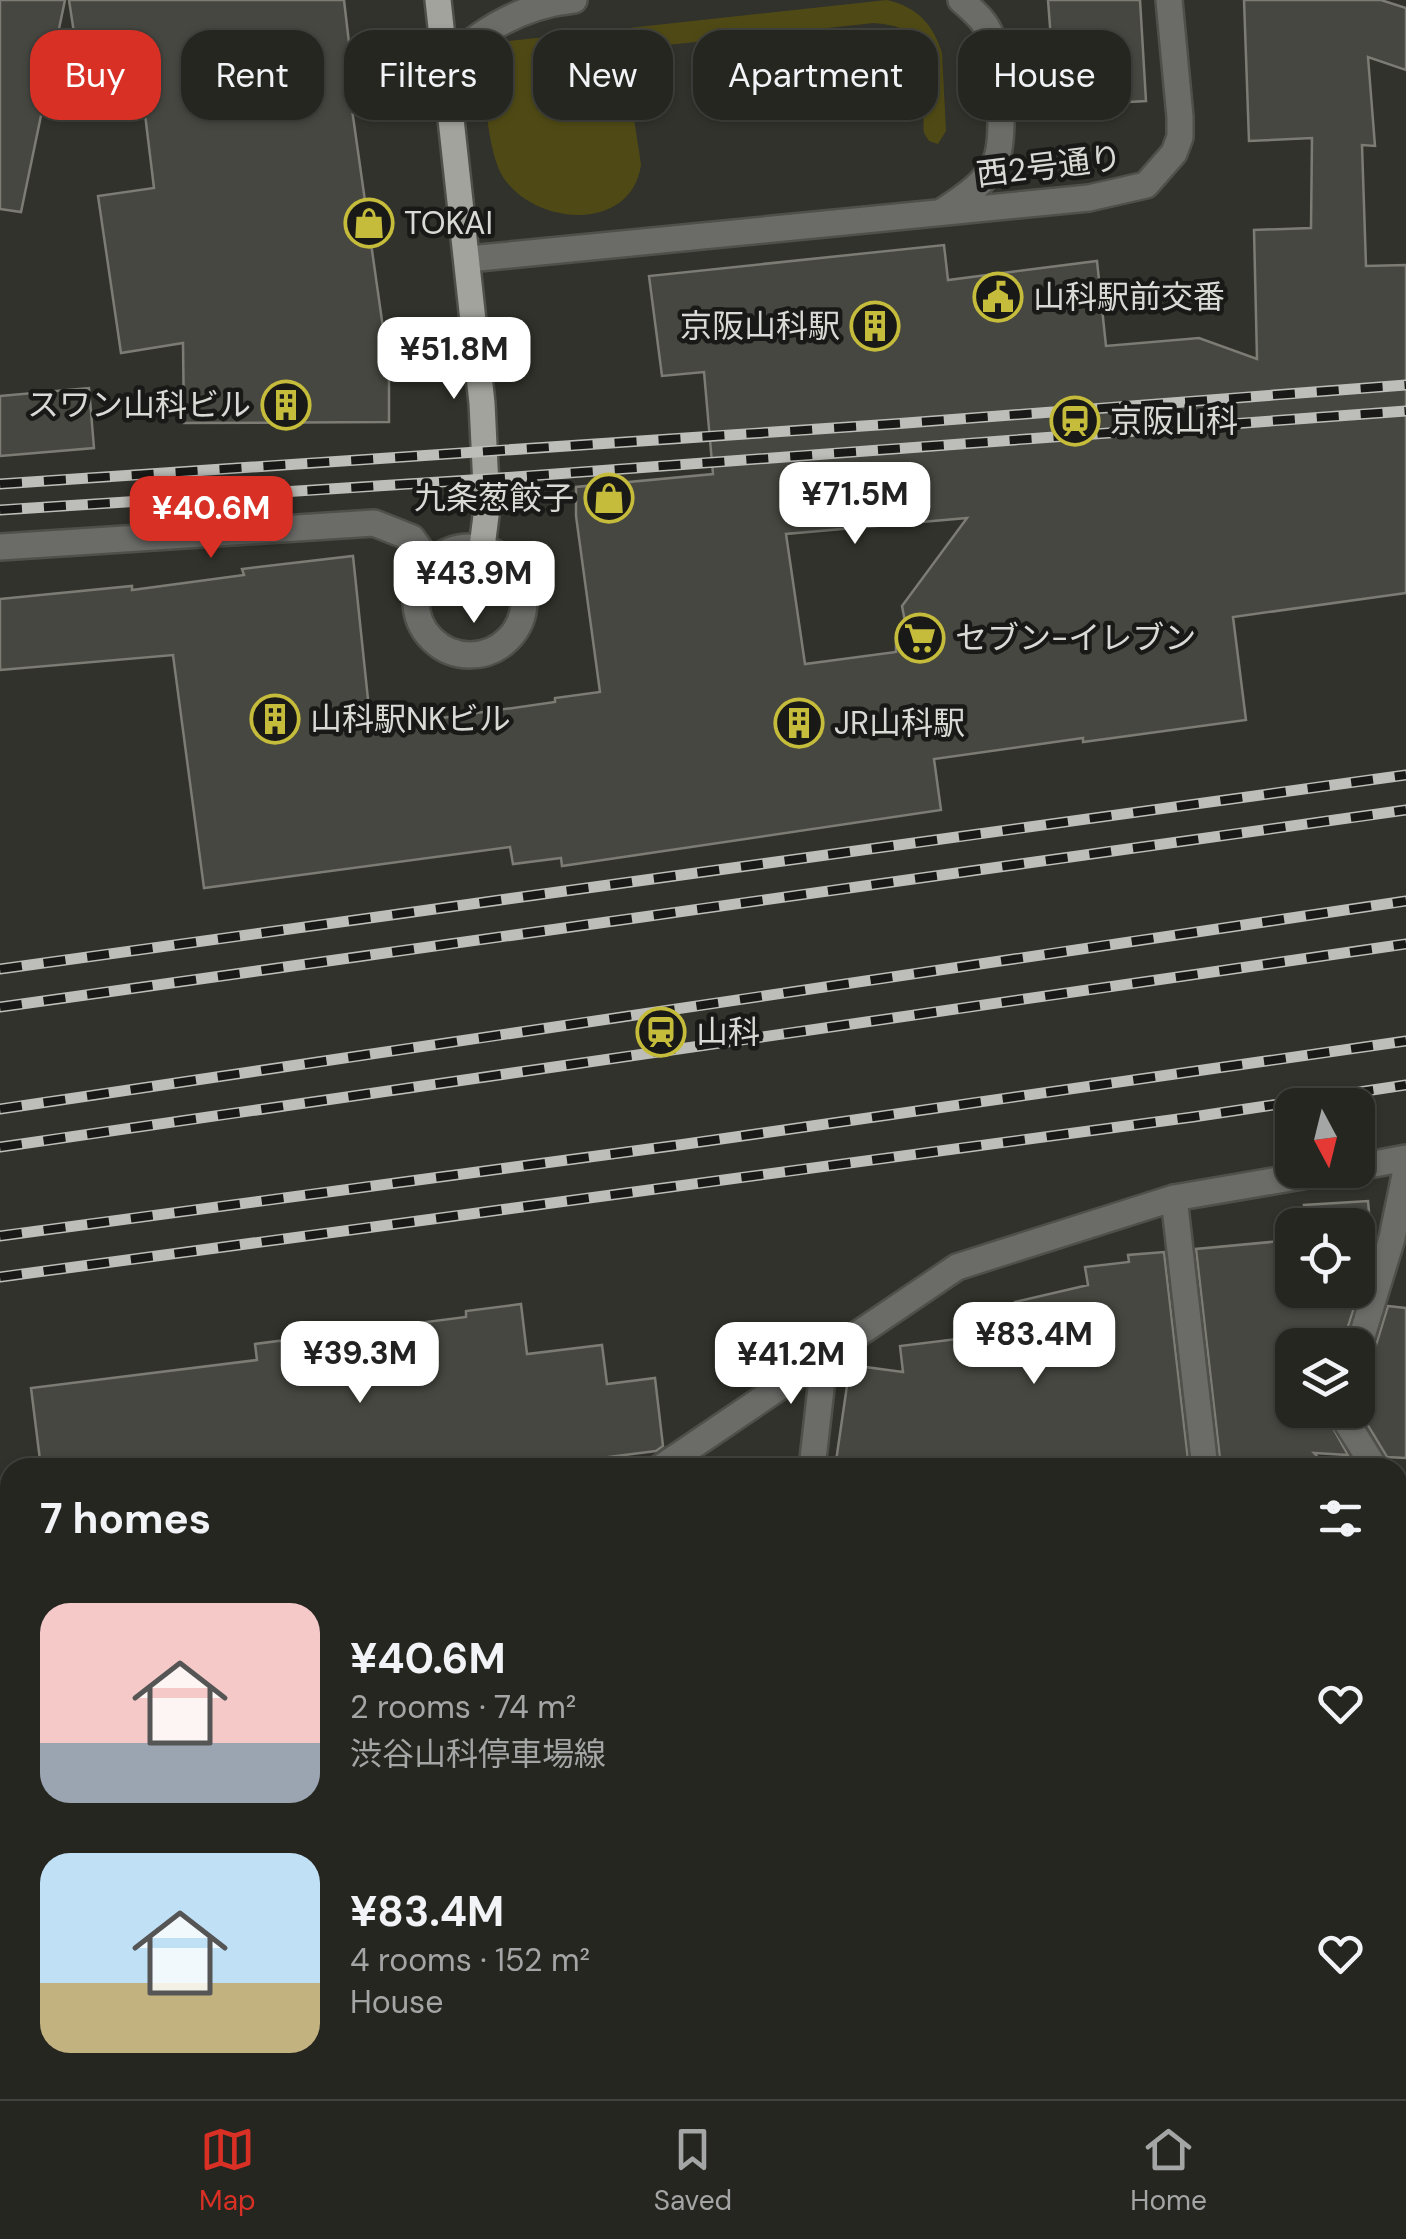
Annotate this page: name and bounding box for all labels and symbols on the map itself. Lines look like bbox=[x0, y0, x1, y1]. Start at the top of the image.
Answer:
street label: 西2号通り bbox=[974, 136, 1124, 196]
shop icon: TOKAI bbox=[343, 197, 395, 249]
place label: TOKAI bbox=[404, 202, 493, 244]
public building icon: 山科駅前交番 bbox=[972, 271, 1024, 323]
place label: 山科駅前交番 bbox=[1033, 276, 1225, 318]
building icon: 京阪山科駅 bbox=[849, 300, 901, 352]
place label: 京阪山科駅 bbox=[680, 305, 840, 347]
pin: ¥51.8M bbox=[373, 317, 535, 402]
building icon: スワン山科ビル bbox=[260, 379, 312, 431]
place label: スワン山科ビル bbox=[27, 384, 251, 426]
station icon: 京阪山科 bbox=[1049, 395, 1101, 447]
place label: 京阪山科 bbox=[1110, 400, 1238, 442]
pin: ¥71.5M bbox=[774, 462, 936, 547]
shop icon: 九条葱餃子 bbox=[583, 472, 635, 524]
pin: ¥40.6M bbox=[130, 476, 292, 561]
place label: 九条葱餃子 bbox=[414, 477, 574, 519]
pin: ¥43.9M bbox=[393, 541, 555, 626]
supermarket icon: セブン-イレブン bbox=[894, 612, 946, 664]
place label: セブン-イレブン bbox=[955, 617, 1196, 659]
building icon: 山科駅NKビル bbox=[249, 693, 301, 745]
building icon: JR山科駅 bbox=[773, 697, 825, 749]
place label: 山科駅NKビル bbox=[310, 698, 511, 740]
place label: JR山科駅 bbox=[834, 702, 965, 744]
station icon: 山科 bbox=[635, 1006, 687, 1058]
place label: 山科 bbox=[696, 1011, 760, 1053]
north arrow bbox=[1275, 1088, 1375, 1188]
pin: ¥83.4M bbox=[953, 1302, 1115, 1387]
pin: ¥39.3M bbox=[279, 1321, 441, 1406]
pin: ¥41.2M bbox=[710, 1322, 872, 1407]

